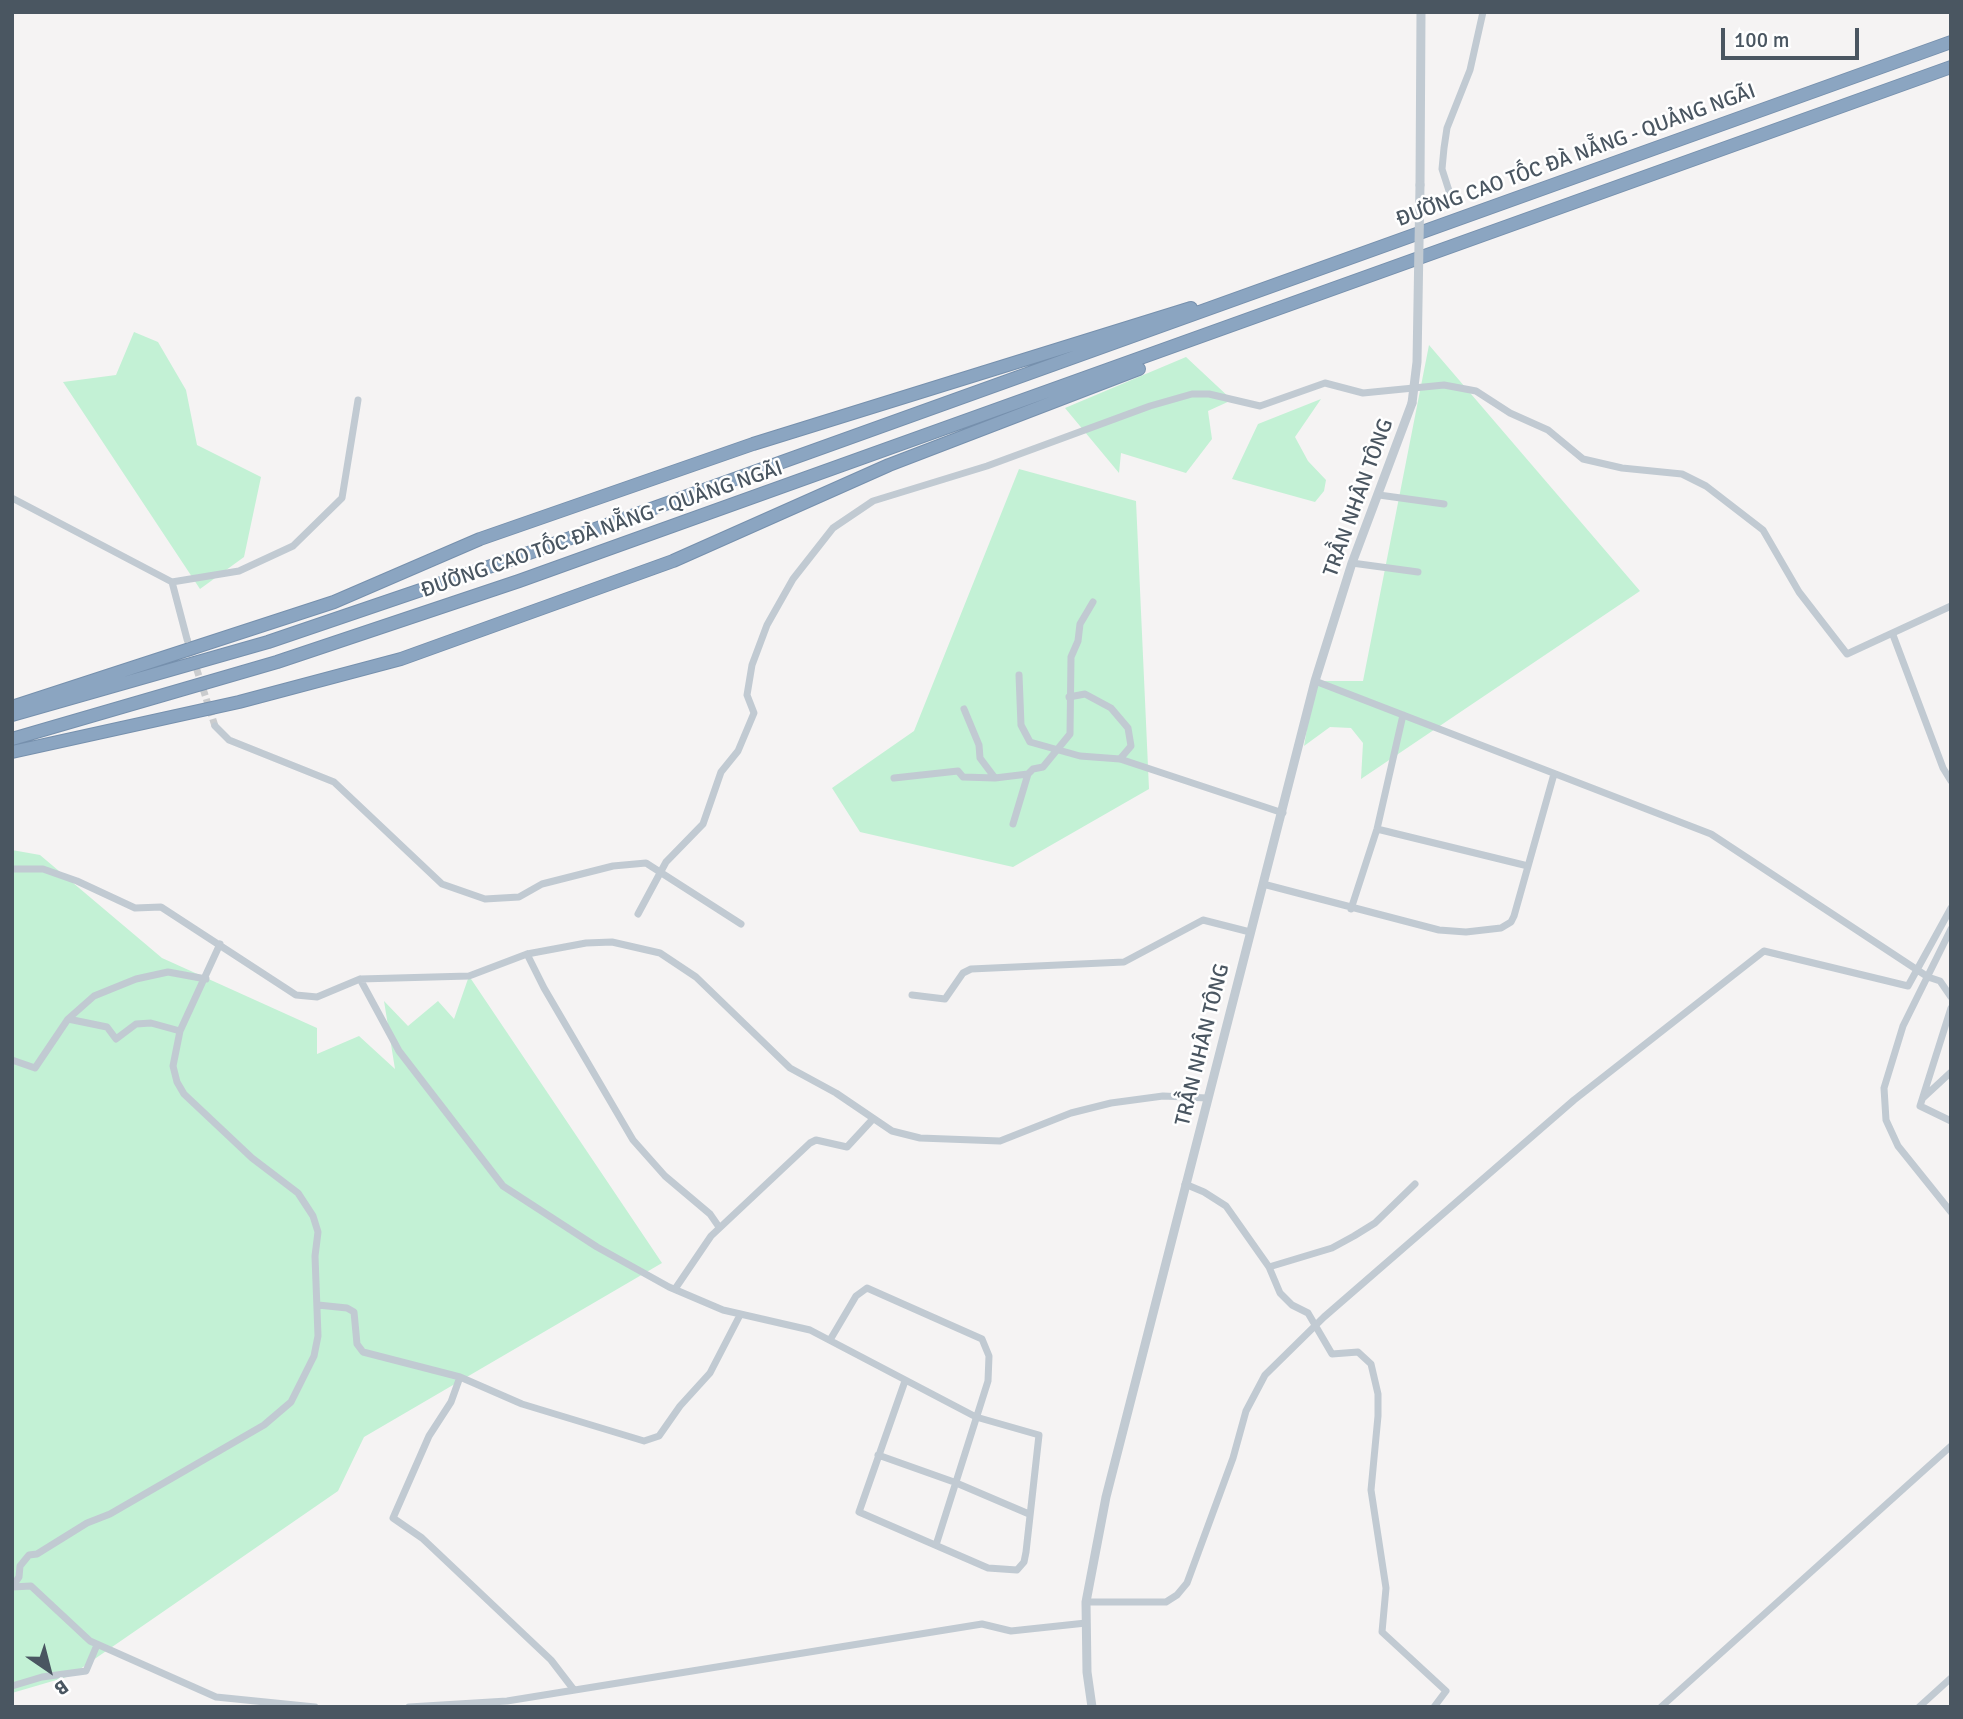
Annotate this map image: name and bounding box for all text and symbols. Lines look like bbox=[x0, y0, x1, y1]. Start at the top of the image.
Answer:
scale bar bbox=[1725, 14, 1863, 58]
text: 100 m bbox=[1734, 27, 1789, 53]
street label: ĐƯỜNG CAO TỐC ĐÀ NẴNG - QUẢNG NGÃI bbox=[1393, 79, 1759, 233]
street label: TRẦN NHÂN TÔNG bbox=[1319, 416, 1399, 580]
street label: ĐƯỜNG CAO TỐC ĐÀ NẴNG - QUẢNG NGÃI bbox=[418, 456, 786, 604]
street label: TRẦN NHÂN TÔNG bbox=[1171, 961, 1235, 1129]
north arrow bbox=[14, 1635, 84, 1705]
text: B bbox=[49, 1674, 73, 1700]

